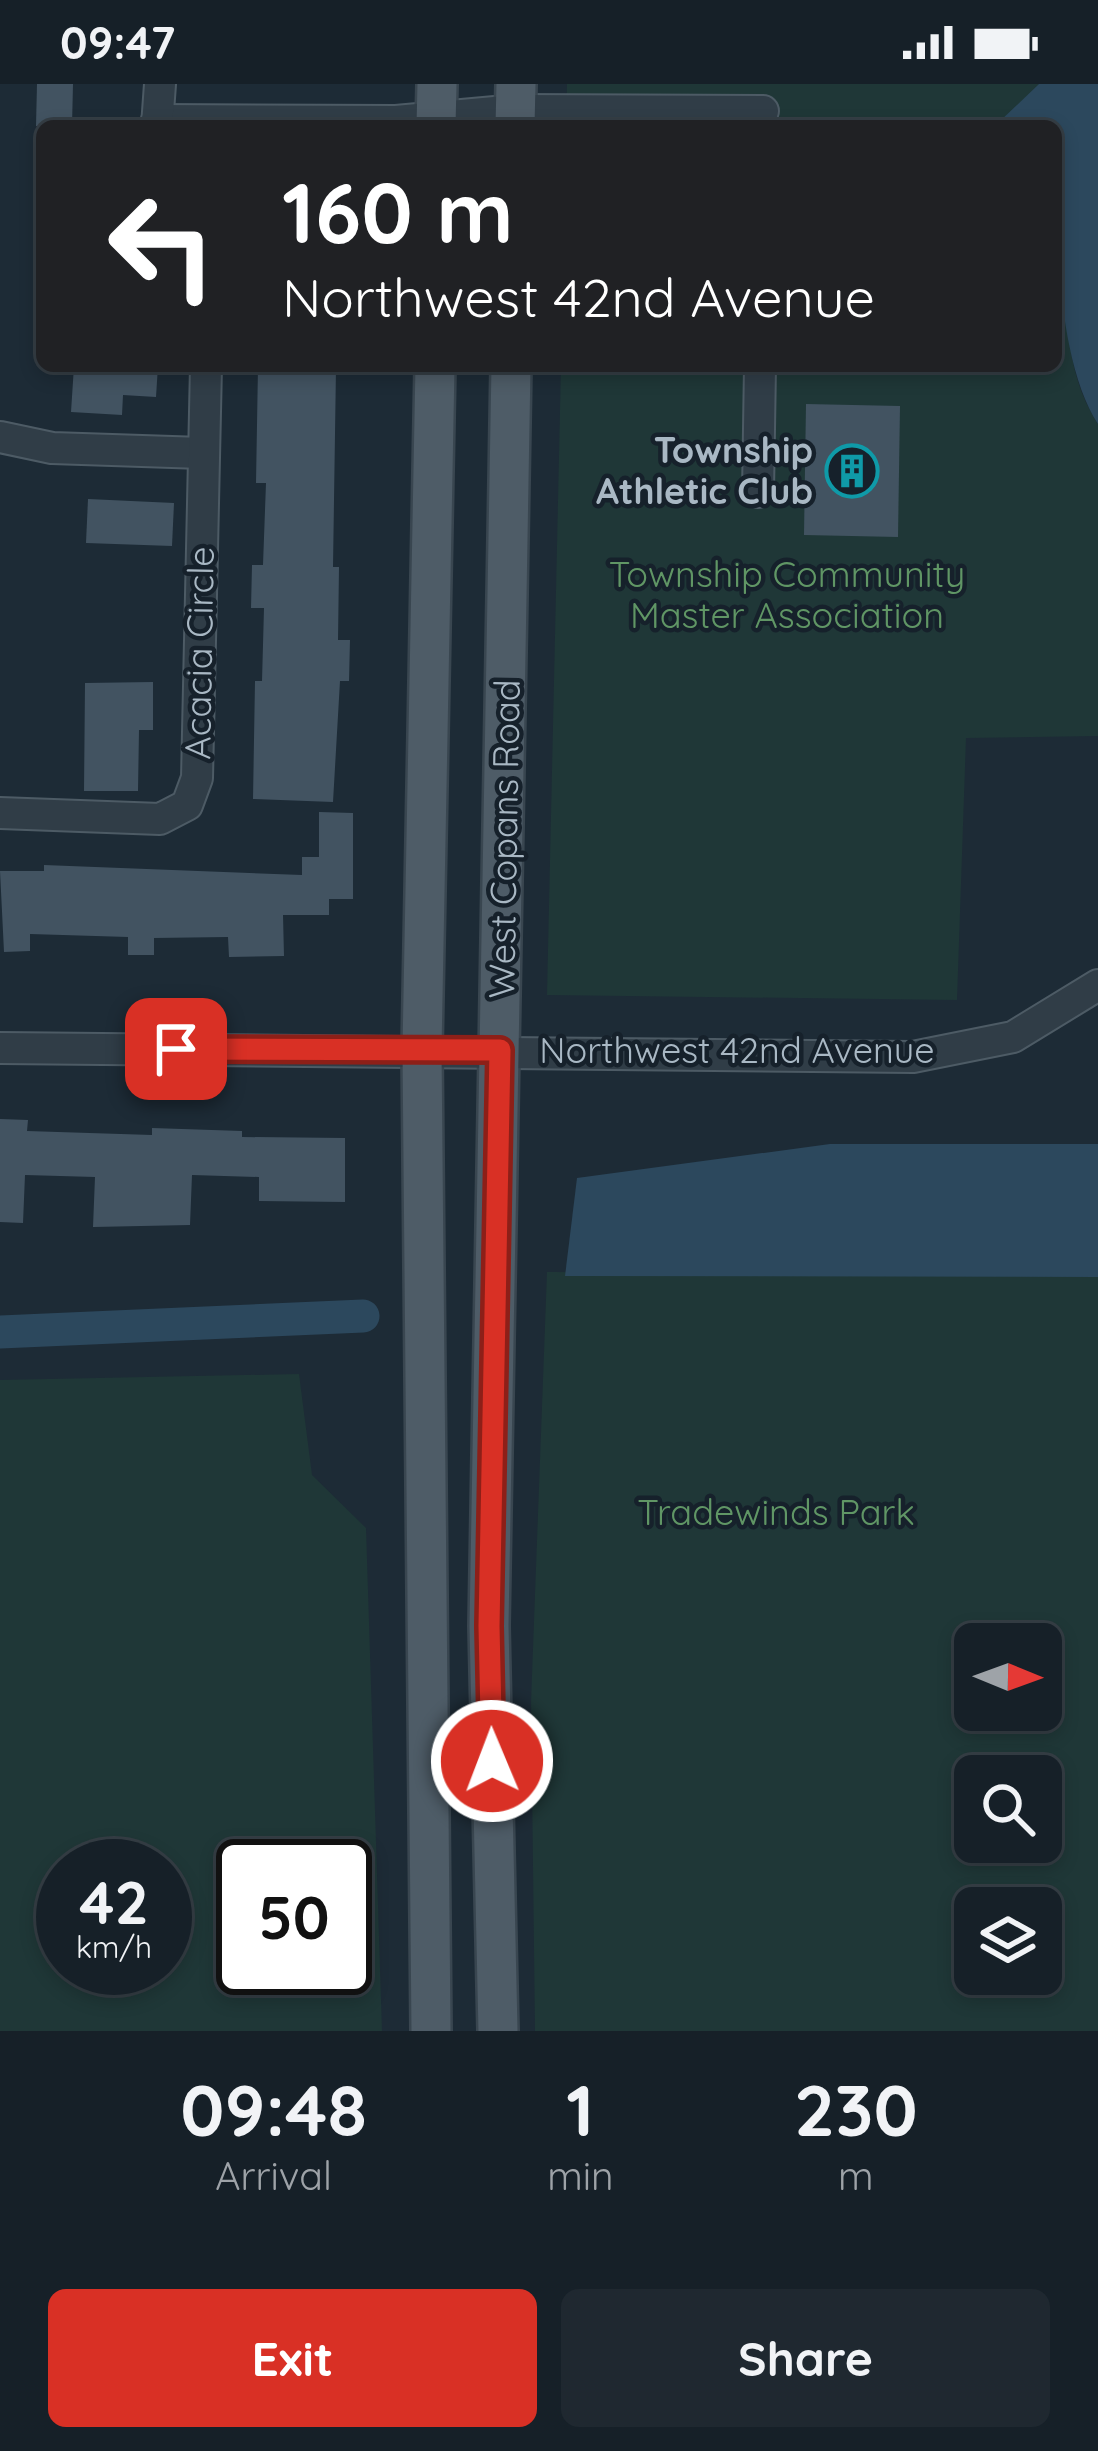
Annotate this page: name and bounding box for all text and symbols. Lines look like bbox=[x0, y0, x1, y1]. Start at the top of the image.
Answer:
text: 09:47 bbox=[60, 14, 175, 70]
text: 160 m bbox=[282, 159, 514, 264]
icon: left bbox=[84, 168, 240, 324]
text: Northwest 42nd Avenue bbox=[282, 263, 875, 331]
place label: Township Athletic Club bbox=[596, 427, 813, 513]
building icon: Township Athletic Club bbox=[824, 443, 880, 499]
street label: Acacia Circle bbox=[174, 546, 223, 760]
park label: Township Community Master Association bbox=[609, 551, 965, 637]
street label: West Copans Road bbox=[478, 679, 529, 999]
pin bbox=[125, 998, 227, 1100]
icon: arrive bbox=[143, 1016, 209, 1082]
street label: Northwest 42nd Avenue bbox=[539, 1027, 935, 1072]
park label: Tradewinds Park bbox=[637, 1489, 915, 1534]
north arrow bbox=[954, 1623, 1062, 1731]
map controls bbox=[954, 1623, 1062, 1995]
position arrow bbox=[429, 1698, 555, 1824]
button: search bbox=[954, 1755, 1062, 1863]
speed limit sign: 50 bbox=[216, 1839, 372, 1995]
text: 42 bbox=[79, 1864, 149, 1939]
button: layers bbox=[954, 1887, 1062, 1995]
text: km/h bbox=[76, 1928, 152, 1966]
text: 09:48 bbox=[180, 2064, 367, 2154]
text: 1 bbox=[566, 2064, 594, 2154]
text: 230 bbox=[794, 2064, 918, 2154]
text: Arrival bbox=[215, 2151, 332, 2200]
text: min bbox=[547, 2151, 614, 2200]
text: m bbox=[838, 2151, 874, 2200]
button: Exit bbox=[48, 2289, 537, 2427]
button: Share bbox=[561, 2289, 1050, 2427]

